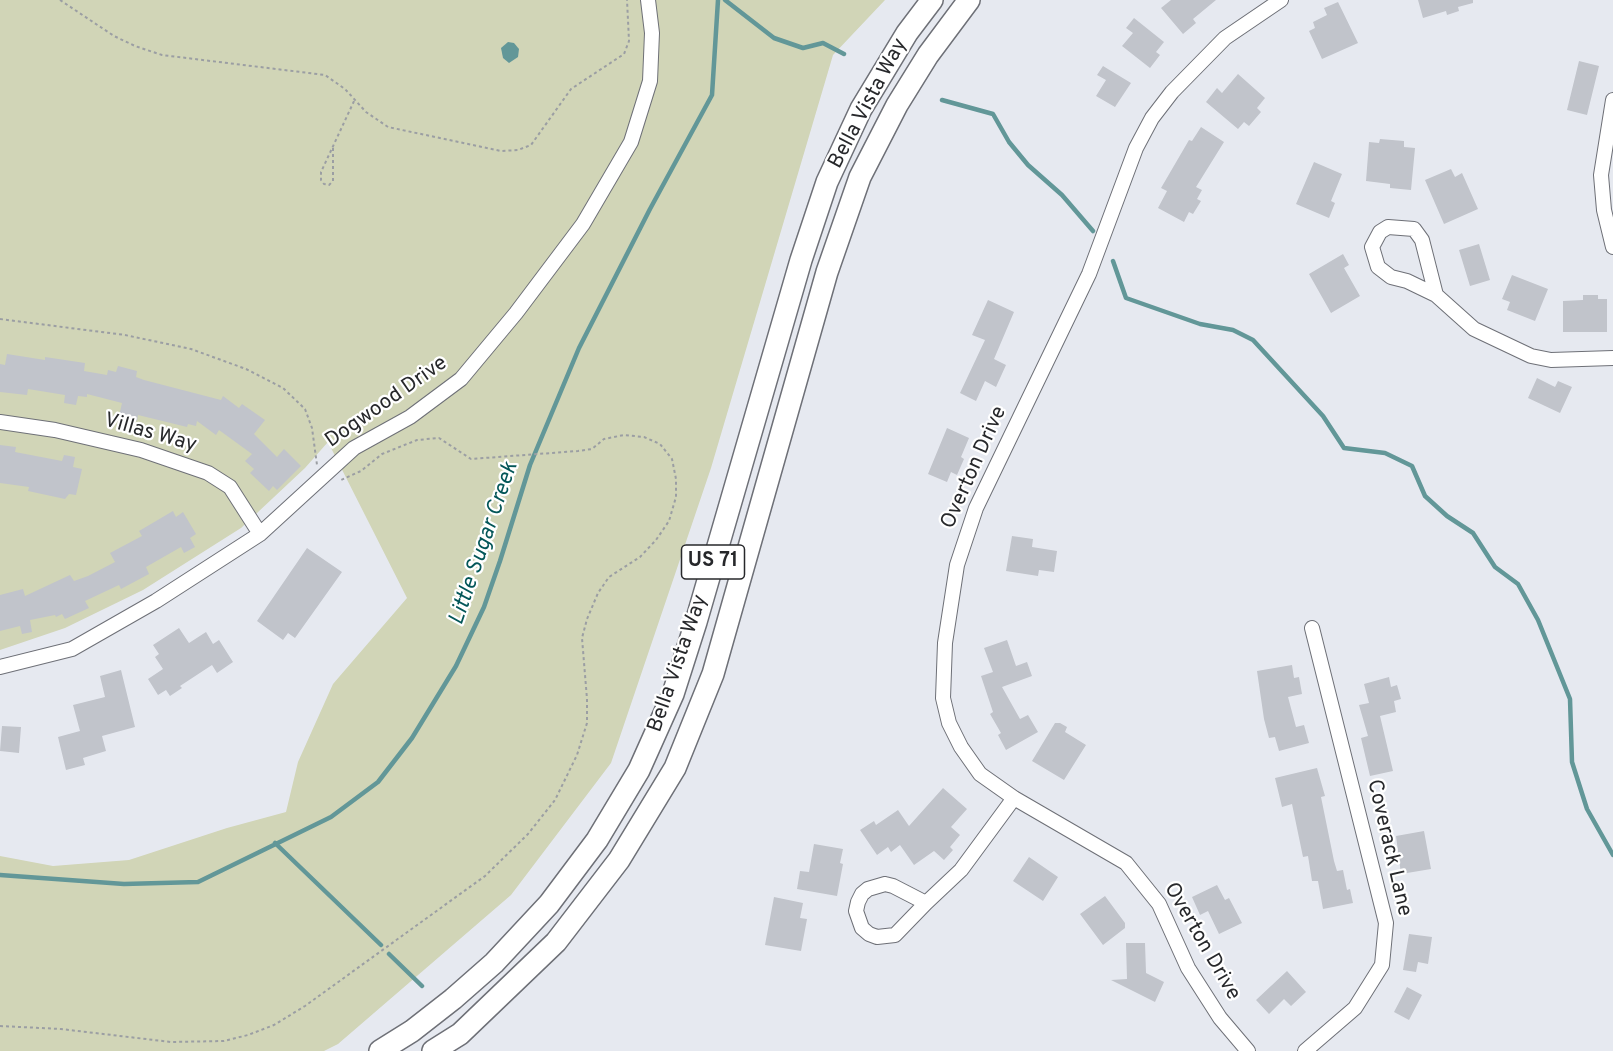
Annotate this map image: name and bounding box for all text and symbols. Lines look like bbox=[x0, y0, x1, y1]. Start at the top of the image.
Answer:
street label: Bella Vista Way bbox=[824, 35, 914, 173]
street label: Dogwood Drive bbox=[321, 352, 453, 454]
street label: Overton Drive bbox=[937, 403, 1013, 533]
street label: Villas Way bbox=[101, 409, 199, 459]
water label: Little Sugar Creek bbox=[445, 459, 525, 629]
road number: US 71 bbox=[682, 545, 744, 579]
street label: Bella Vista Way bbox=[644, 592, 714, 736]
street label: Coverack Lane bbox=[1360, 777, 1416, 919]
street label: Overton Drive bbox=[1157, 879, 1245, 1005]

